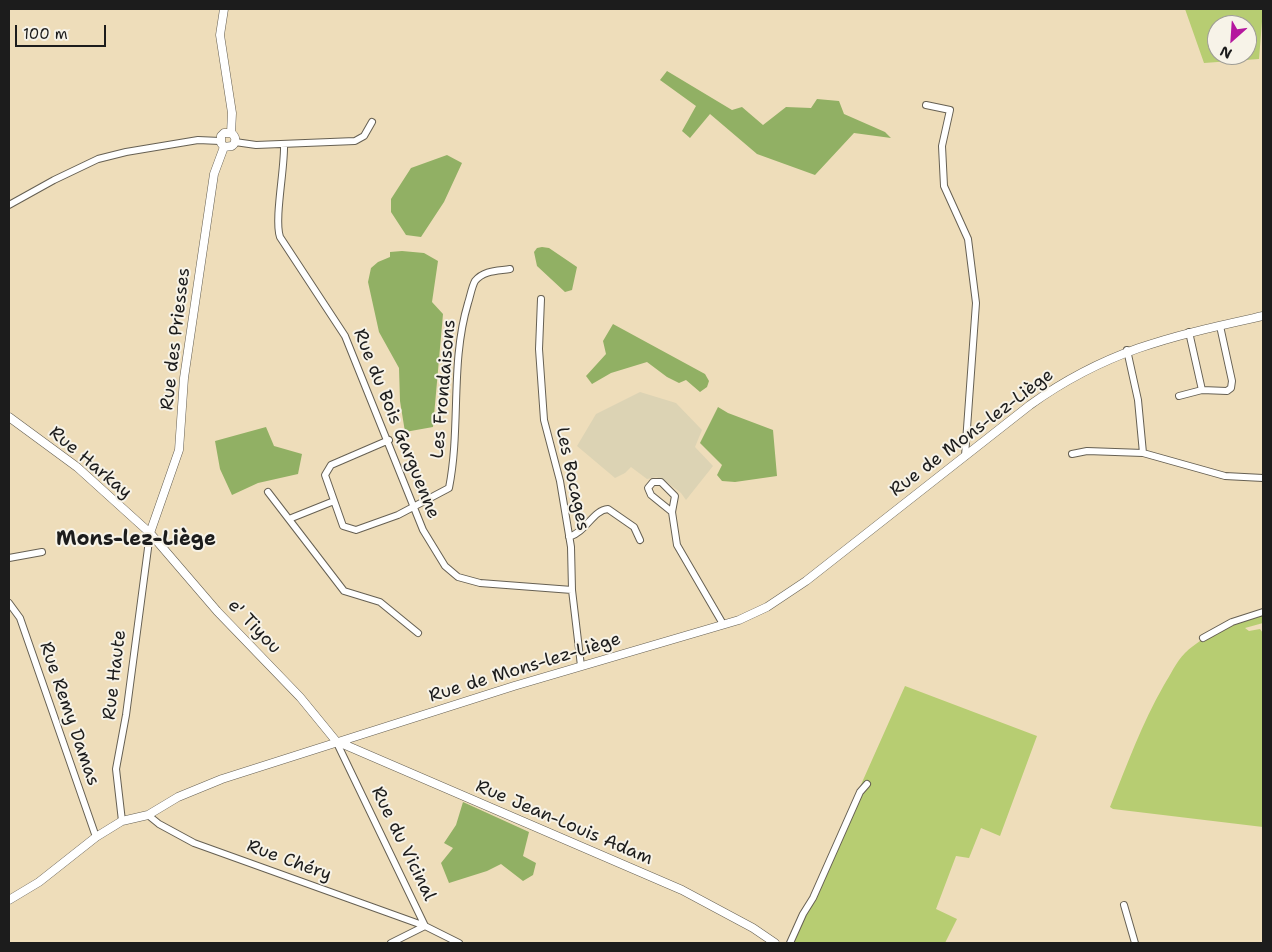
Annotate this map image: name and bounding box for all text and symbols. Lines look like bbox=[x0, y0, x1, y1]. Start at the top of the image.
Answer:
scale bar bbox=[18, 15, 109, 47]
north arrow bbox=[1207, 15, 1257, 65]
text: 100 m bbox=[23, 24, 68, 44]
text: N bbox=[1217, 42, 1235, 63]
street label: Rue des Priesses bbox=[157, 266, 195, 412]
street label: Les Frondaisons bbox=[427, 318, 461, 460]
street label: Rue du Bois Garguenne bbox=[348, 326, 444, 522]
street label: Rue de Mons-lez-Liège bbox=[886, 364, 1058, 502]
street label: Rue Harkay bbox=[44, 422, 136, 504]
street label: Les Bocages bbox=[550, 425, 594, 533]
district label: Mons-lez-Liège bbox=[56, 528, 216, 552]
street label: e' Tiyou bbox=[223, 595, 285, 659]
street label: Rue Haute bbox=[99, 629, 131, 721]
street label: Rue de Mons-lez-Liège bbox=[427, 629, 623, 707]
street label: Rue Remy Damas bbox=[34, 639, 104, 789]
street label: Rue Jean-Louis Adam bbox=[472, 776, 656, 870]
street label: Rue du Vicinal bbox=[366, 783, 440, 905]
street label: Rue Chéry bbox=[244, 836, 334, 886]

